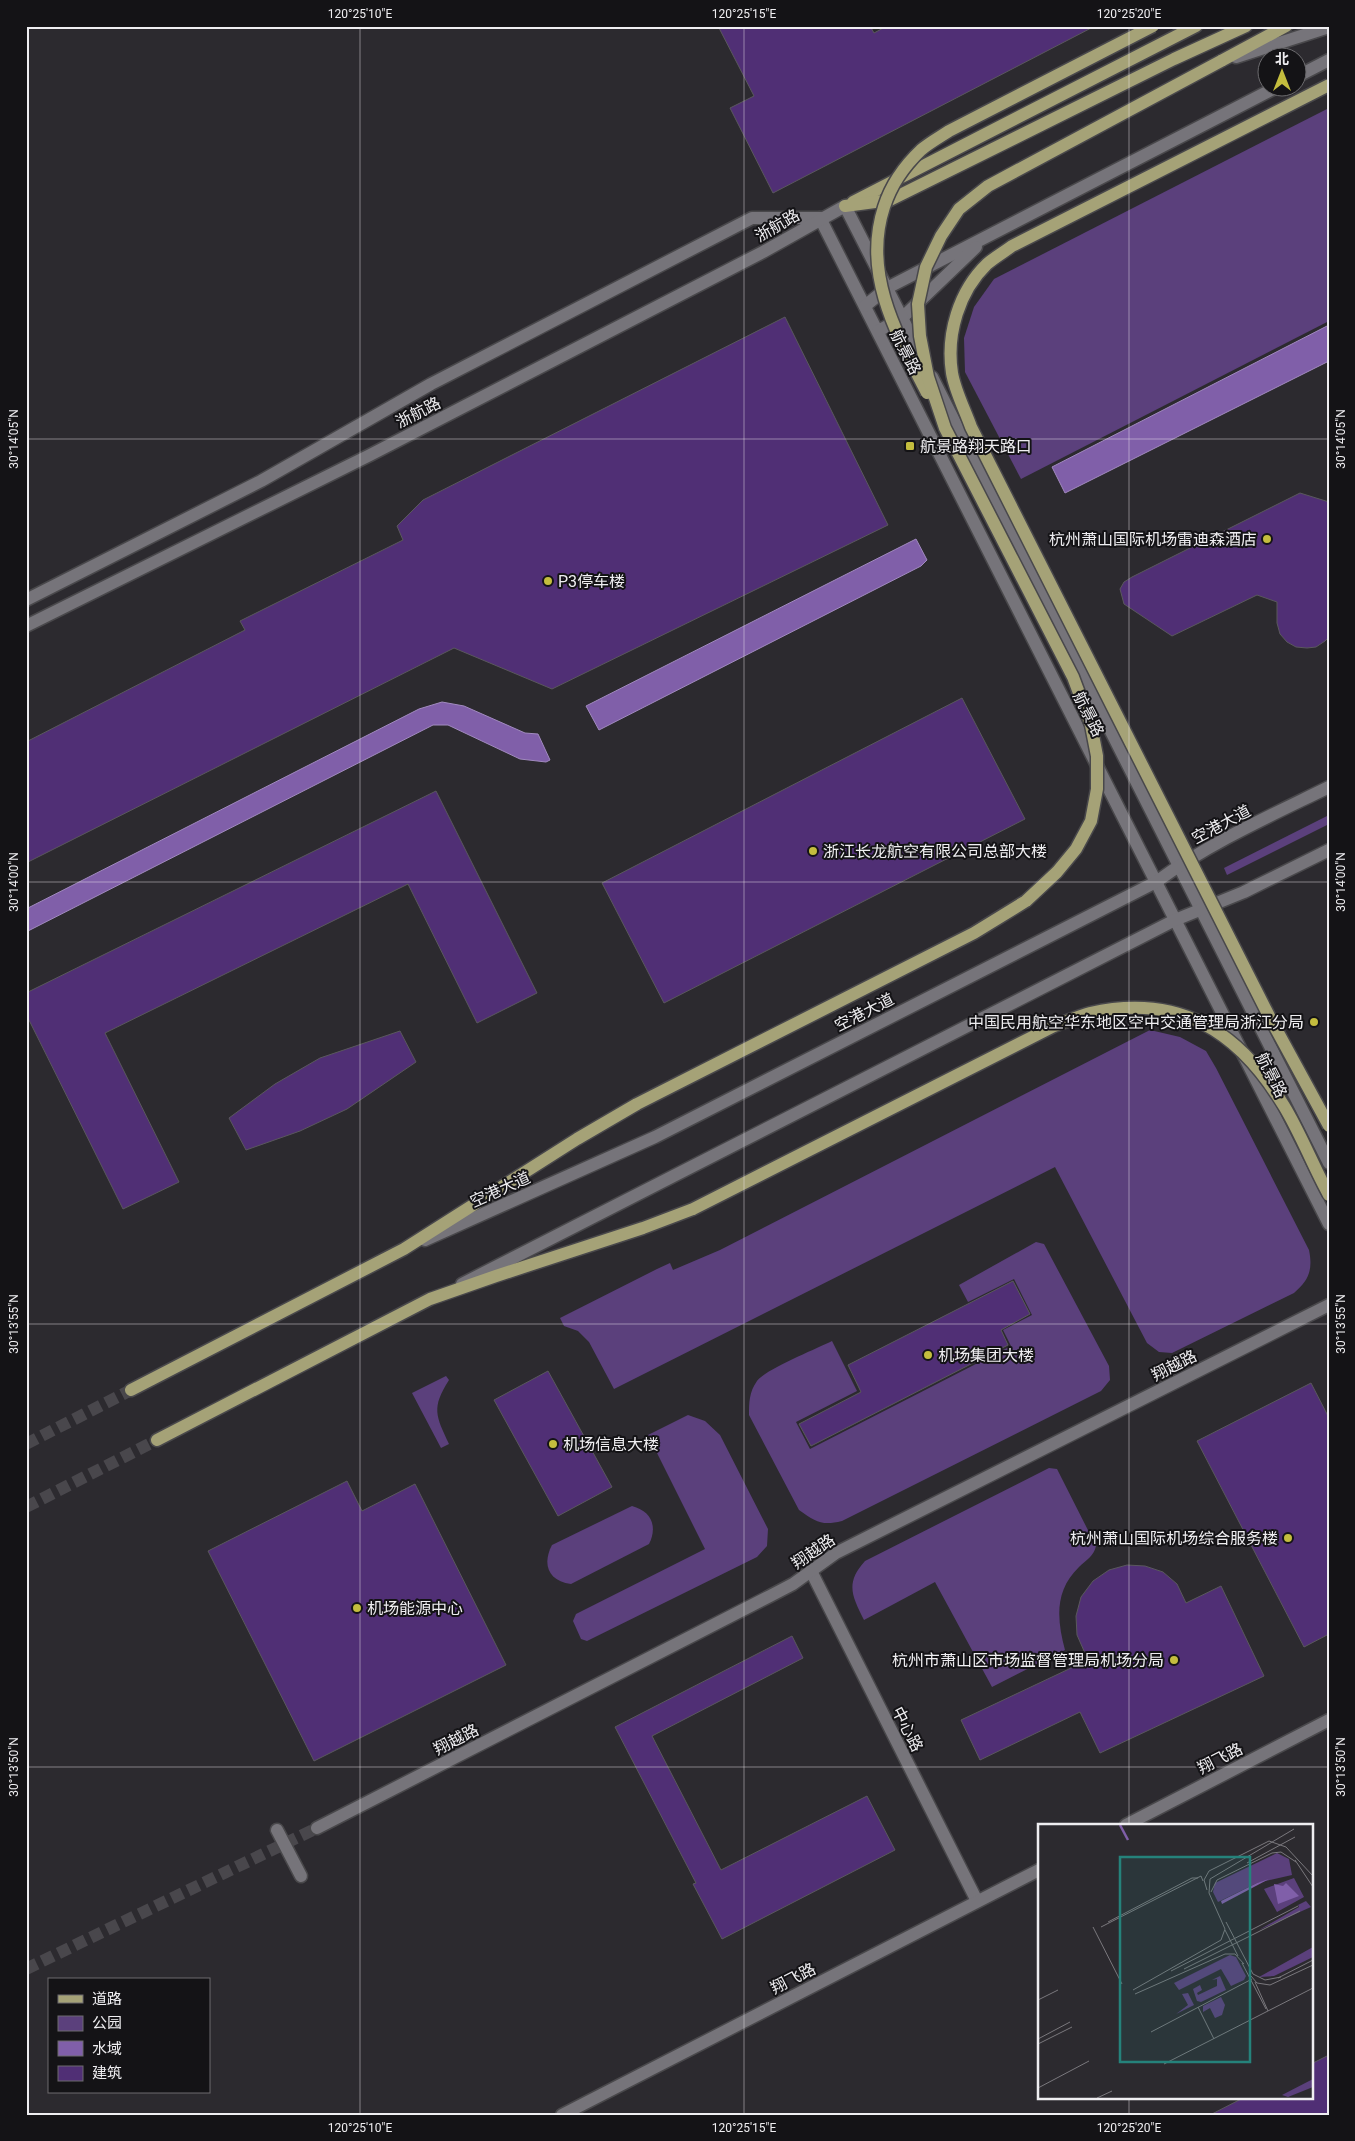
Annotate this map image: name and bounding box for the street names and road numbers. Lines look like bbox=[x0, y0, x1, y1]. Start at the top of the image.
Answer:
street label: 浙航路 bbox=[752, 205, 803, 246]
street label: 航景路 bbox=[886, 327, 925, 378]
street label: 浙航路 bbox=[393, 393, 444, 432]
street label: 航景路 bbox=[1069, 689, 1108, 740]
street label: 空港大道 bbox=[1189, 801, 1254, 848]
street label: 空港大道 bbox=[831, 989, 897, 1035]
street label: 航景路 bbox=[1252, 1050, 1291, 1101]
street label: 空港大道 bbox=[467, 1168, 533, 1211]
street label: 翔越路 bbox=[1149, 1346, 1200, 1385]
street label: 翔越路 bbox=[788, 1530, 838, 1573]
street label: 中心路 bbox=[888, 1704, 927, 1755]
street label: 翔越路 bbox=[431, 1720, 482, 1759]
street label: 翔飞路 bbox=[1195, 1739, 1246, 1778]
street label: 翔飞路 bbox=[768, 1959, 819, 1998]

